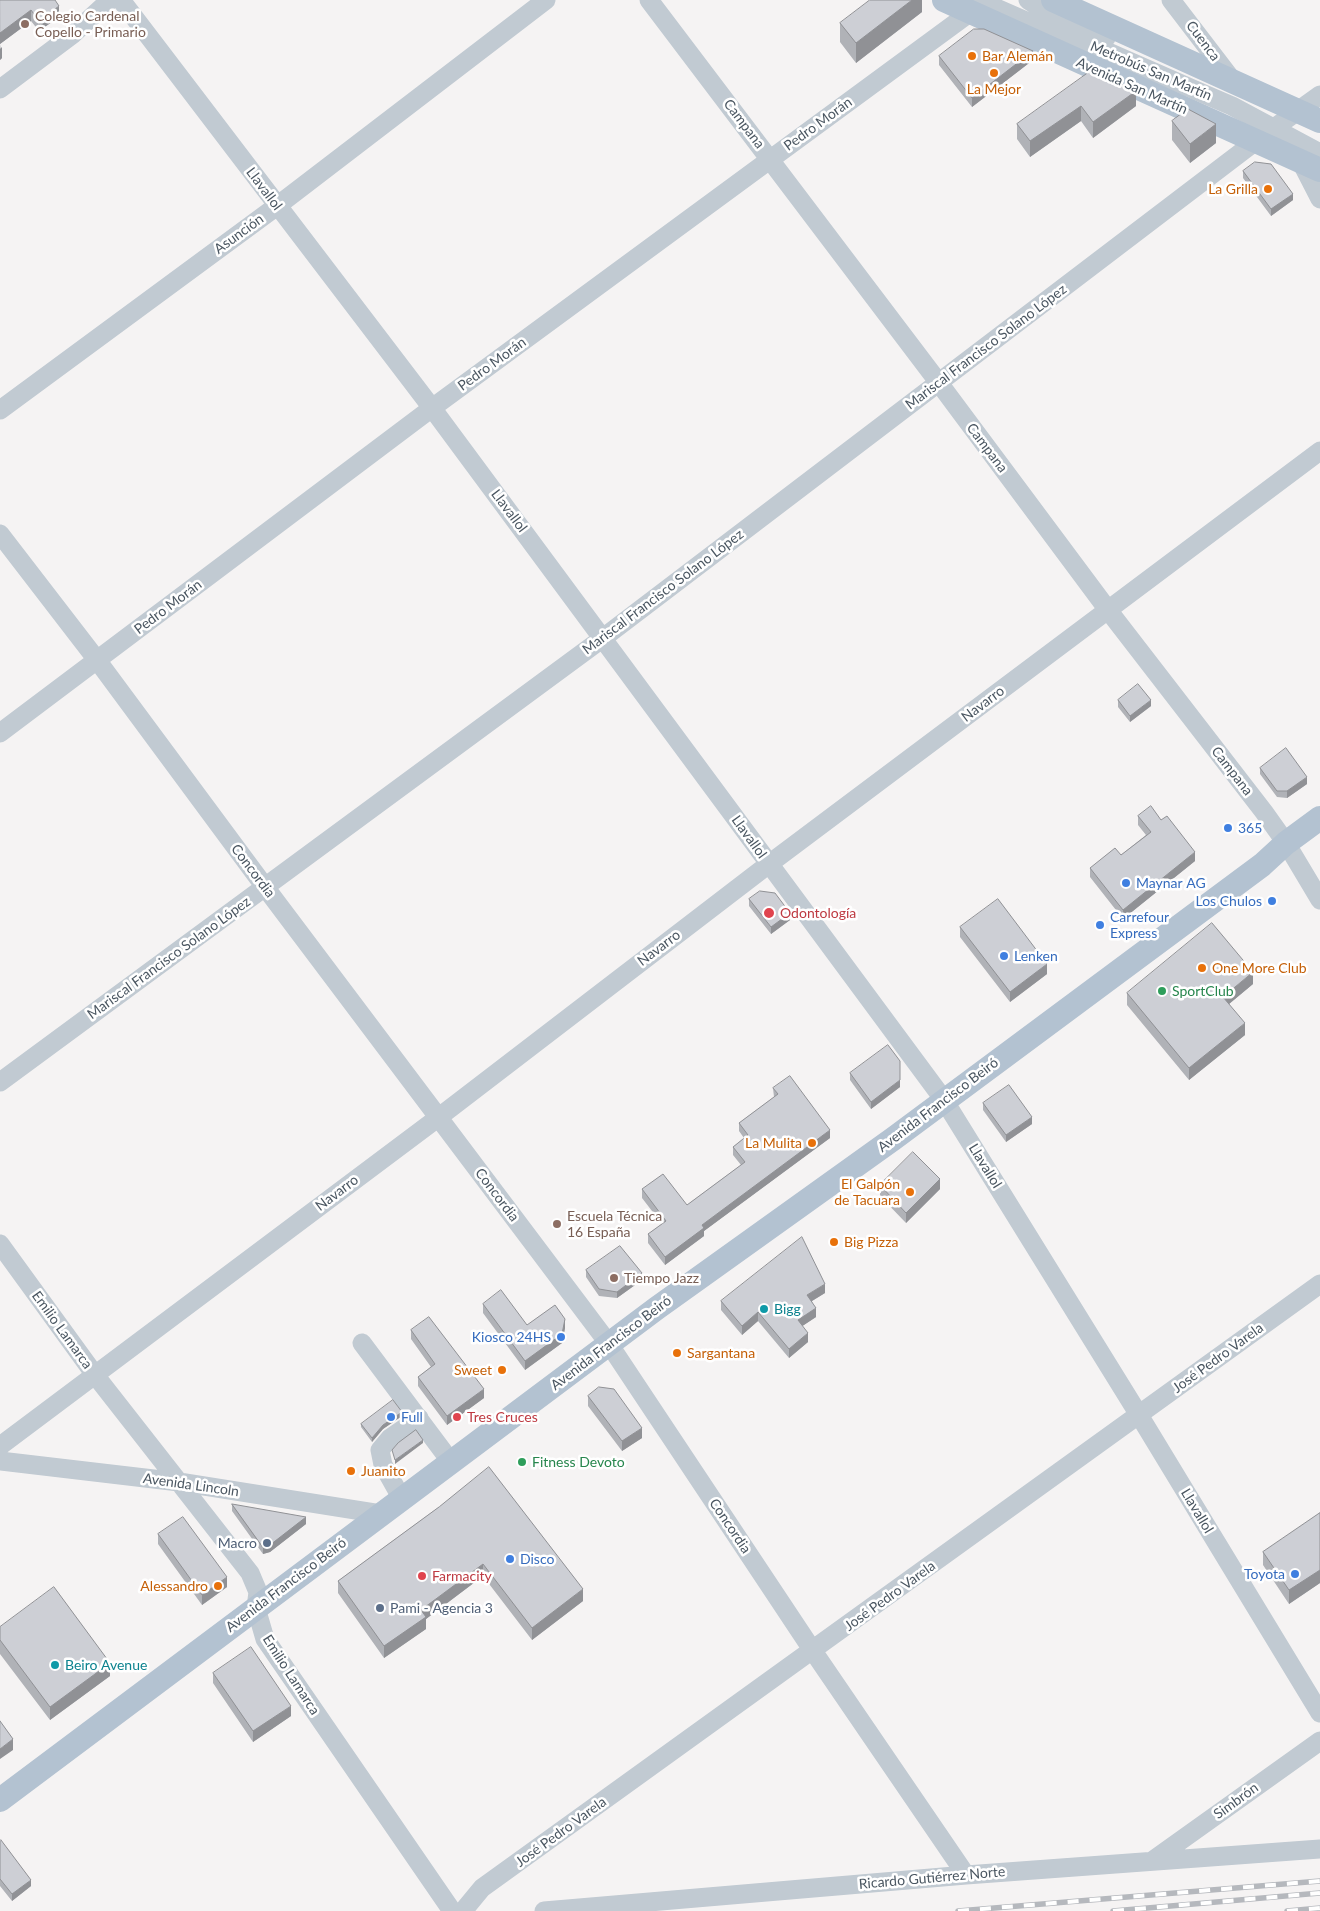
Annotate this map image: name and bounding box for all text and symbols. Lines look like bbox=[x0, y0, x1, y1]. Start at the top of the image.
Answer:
place label: Colegio Cardenal Copello - Primario bbox=[35, 8, 146, 40]
marker: Colegio Cardenal Copello - Primario bbox=[19, 18, 31, 30]
street label: Cuenca bbox=[1182, 18, 1224, 64]
street label: Metrobús San Martín bbox=[1088, 38, 1214, 104]
place label: Bar Alemán bbox=[982, 48, 1053, 64]
marker: Bar Alemán bbox=[966, 50, 978, 62]
street label: Avenida San Martín bbox=[1074, 54, 1190, 118]
marker: La Mejor bbox=[988, 67, 1000, 79]
place label: La Mejor bbox=[967, 81, 1021, 97]
street label: Pedro Morán bbox=[781, 94, 855, 154]
street label: Campana bbox=[720, 96, 768, 152]
street label: Llavallol bbox=[242, 164, 286, 214]
place label: La Grilla bbox=[1208, 181, 1258, 197]
marker: La Grilla bbox=[1262, 183, 1274, 195]
street label: Asunción bbox=[211, 210, 267, 258]
street label: Mariscal Francisco Solano López bbox=[902, 281, 1070, 413]
street label: Pedro Morán bbox=[455, 334, 529, 394]
street label: Campana bbox=[963, 420, 1011, 476]
street label: Llavallol bbox=[487, 486, 531, 536]
street label: Mariscal Francisco Solano López bbox=[579, 526, 747, 658]
street label: Pedro Morán bbox=[131, 576, 205, 638]
street label: Navarro bbox=[958, 682, 1008, 726]
street label: Campana bbox=[1208, 743, 1256, 799]
street label: Llavallol bbox=[728, 812, 770, 862]
place label: 365 bbox=[1238, 820, 1262, 836]
marker: 365 bbox=[1222, 822, 1234, 834]
street label: Concordia bbox=[228, 841, 278, 901]
place label: Maynar AG bbox=[1136, 875, 1206, 891]
marker: Maynar AG bbox=[1120, 877, 1132, 889]
street label: Mariscal Francisco Solano López bbox=[84, 893, 254, 1023]
place label: Los Chulos bbox=[1195, 893, 1262, 909]
marker: Los Chulos bbox=[1266, 895, 1278, 907]
place label: Odontología bbox=[780, 905, 856, 921]
marker: Odontología bbox=[762, 906, 776, 920]
place label: Carrefour Express bbox=[1110, 909, 1169, 942]
marker: Carrefour Express bbox=[1094, 919, 1106, 931]
street label: Navarro bbox=[634, 926, 684, 970]
place label: Lenken bbox=[1014, 948, 1058, 964]
marker: Lenken bbox=[998, 950, 1010, 962]
place label: One More Club bbox=[1212, 960, 1307, 976]
marker: One More Club bbox=[1196, 962, 1208, 974]
place label: SportClub bbox=[1172, 983, 1234, 999]
marker: SportClub bbox=[1156, 985, 1168, 997]
street label: Avenida Francisco Beiró bbox=[874, 1054, 1002, 1156]
place label: La Mulita bbox=[745, 1135, 802, 1151]
marker: La Mulita bbox=[806, 1137, 818, 1149]
street label: Llavallol bbox=[965, 1141, 1005, 1191]
street label: Concordia bbox=[472, 1165, 522, 1225]
street label: Navarro bbox=[312, 1171, 362, 1215]
place label: El Galpón de Tacuara bbox=[834, 1176, 900, 1208]
marker: El Galpón de Tacuara bbox=[904, 1186, 916, 1198]
place label: Escuela Técnica 16 España bbox=[567, 1208, 662, 1240]
marker: Escuela Técnica 16 España bbox=[551, 1218, 563, 1230]
place label: Big Pizza bbox=[844, 1234, 898, 1250]
marker: Big Pizza bbox=[828, 1236, 840, 1248]
place label: Tiempo Jazz bbox=[624, 1270, 699, 1286]
marker: Tiempo Jazz bbox=[608, 1272, 620, 1284]
street label: Emilio Lamarca bbox=[28, 1288, 96, 1372]
street label: Avenida Francisco Beiró bbox=[547, 1292, 675, 1394]
place label: Bigg bbox=[774, 1301, 801, 1317]
marker: Bigg bbox=[758, 1303, 770, 1315]
street label: José Pedro Varela bbox=[1169, 1319, 1267, 1397]
place label: Kiosco 24HS bbox=[472, 1329, 551, 1345]
marker: Kiosco 24HS bbox=[555, 1331, 567, 1343]
place label: Sargantana bbox=[687, 1345, 755, 1361]
marker: Sargantana bbox=[671, 1347, 683, 1359]
place label: Sweet bbox=[454, 1362, 492, 1378]
marker: Sweet bbox=[496, 1364, 508, 1376]
place label: Full bbox=[401, 1409, 423, 1425]
place label: Tres Cruces bbox=[467, 1409, 538, 1425]
marker: Full bbox=[385, 1411, 397, 1423]
marker: Tres Cruces bbox=[451, 1411, 463, 1423]
place label: Fitness Devoto bbox=[532, 1454, 625, 1470]
marker: Fitness Devoto bbox=[516, 1456, 528, 1468]
place label: Juanito bbox=[361, 1463, 406, 1479]
marker: Juanito bbox=[345, 1465, 357, 1477]
street label: Avenida Lincoln bbox=[142, 1470, 240, 1500]
street label: Llavallol bbox=[1177, 1486, 1217, 1536]
street label: Concordia bbox=[706, 1495, 754, 1557]
street label: Avenida Francisco Beiró bbox=[222, 1534, 350, 1636]
place label: Macro bbox=[218, 1535, 257, 1551]
marker: Macro bbox=[261, 1537, 273, 1549]
place label: Disco bbox=[520, 1551, 554, 1567]
marker: Disco bbox=[504, 1553, 516, 1565]
street label: José Pedro Varela bbox=[841, 1557, 939, 1635]
place label: Toyota bbox=[1244, 1566, 1285, 1582]
place label: Farmacity bbox=[432, 1568, 492, 1584]
marker: Toyota bbox=[1289, 1568, 1301, 1580]
marker: Farmacity bbox=[416, 1570, 428, 1582]
place label: Alessandro bbox=[140, 1578, 208, 1594]
marker: Alessandro bbox=[212, 1580, 224, 1592]
place label: Pami - Agencia 3 bbox=[390, 1600, 493, 1616]
marker: Pami - Agencia 3 bbox=[374, 1602, 386, 1614]
street label: Emilio Lamarca bbox=[259, 1632, 323, 1718]
place label: Beiro Avenue bbox=[65, 1657, 147, 1673]
marker: Beiro Avenue bbox=[49, 1659, 61, 1671]
street label: Simbrón bbox=[1211, 1779, 1261, 1823]
street label: José Pedro Varela bbox=[512, 1793, 610, 1871]
street label: Ricardo Gutiérrez Norte bbox=[858, 1863, 1006, 1893]

